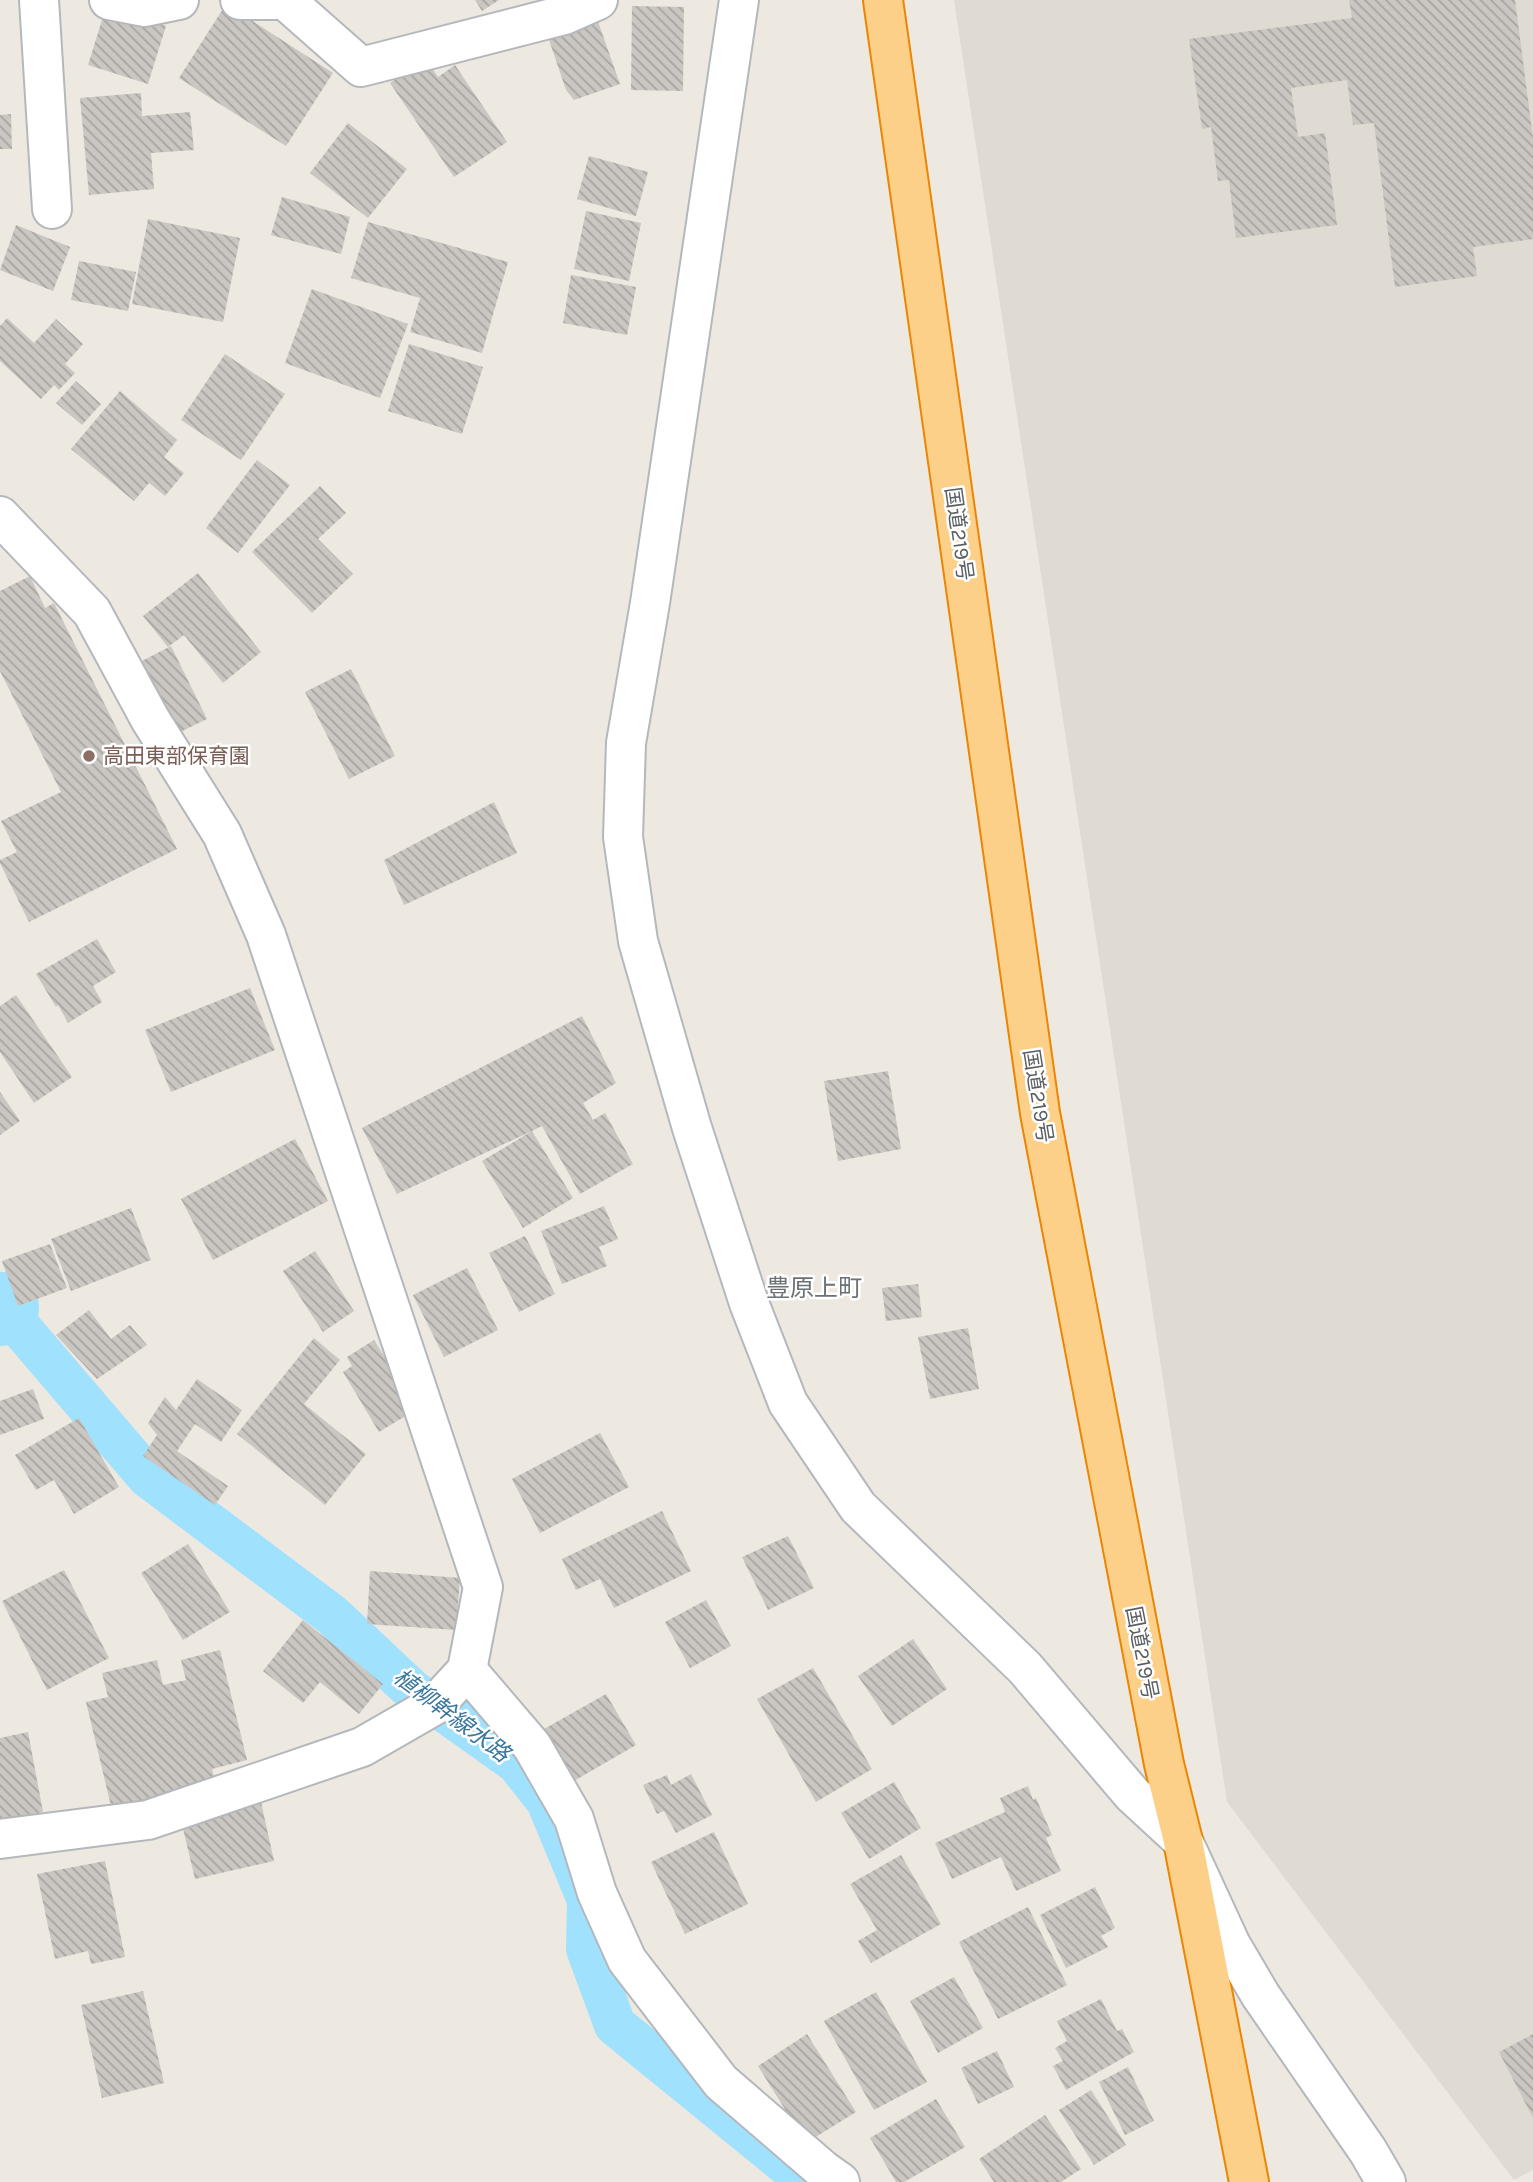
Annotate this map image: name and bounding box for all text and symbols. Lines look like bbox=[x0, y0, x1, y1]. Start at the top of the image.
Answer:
street label: 国道219号 bbox=[941, 486, 977, 582]
place label: 高田東部保育園 bbox=[103, 744, 250, 768]
marker: 高田東部保育園 bbox=[81, 748, 97, 764]
street label: 国道219号 bbox=[1019, 1048, 1057, 1144]
district label: 豊原上町 bbox=[766, 1274, 862, 1302]
street label: 国道219号 bbox=[1121, 1604, 1163, 1702]
water label: 植柳幹線水路 bbox=[388, 1663, 517, 1769]

